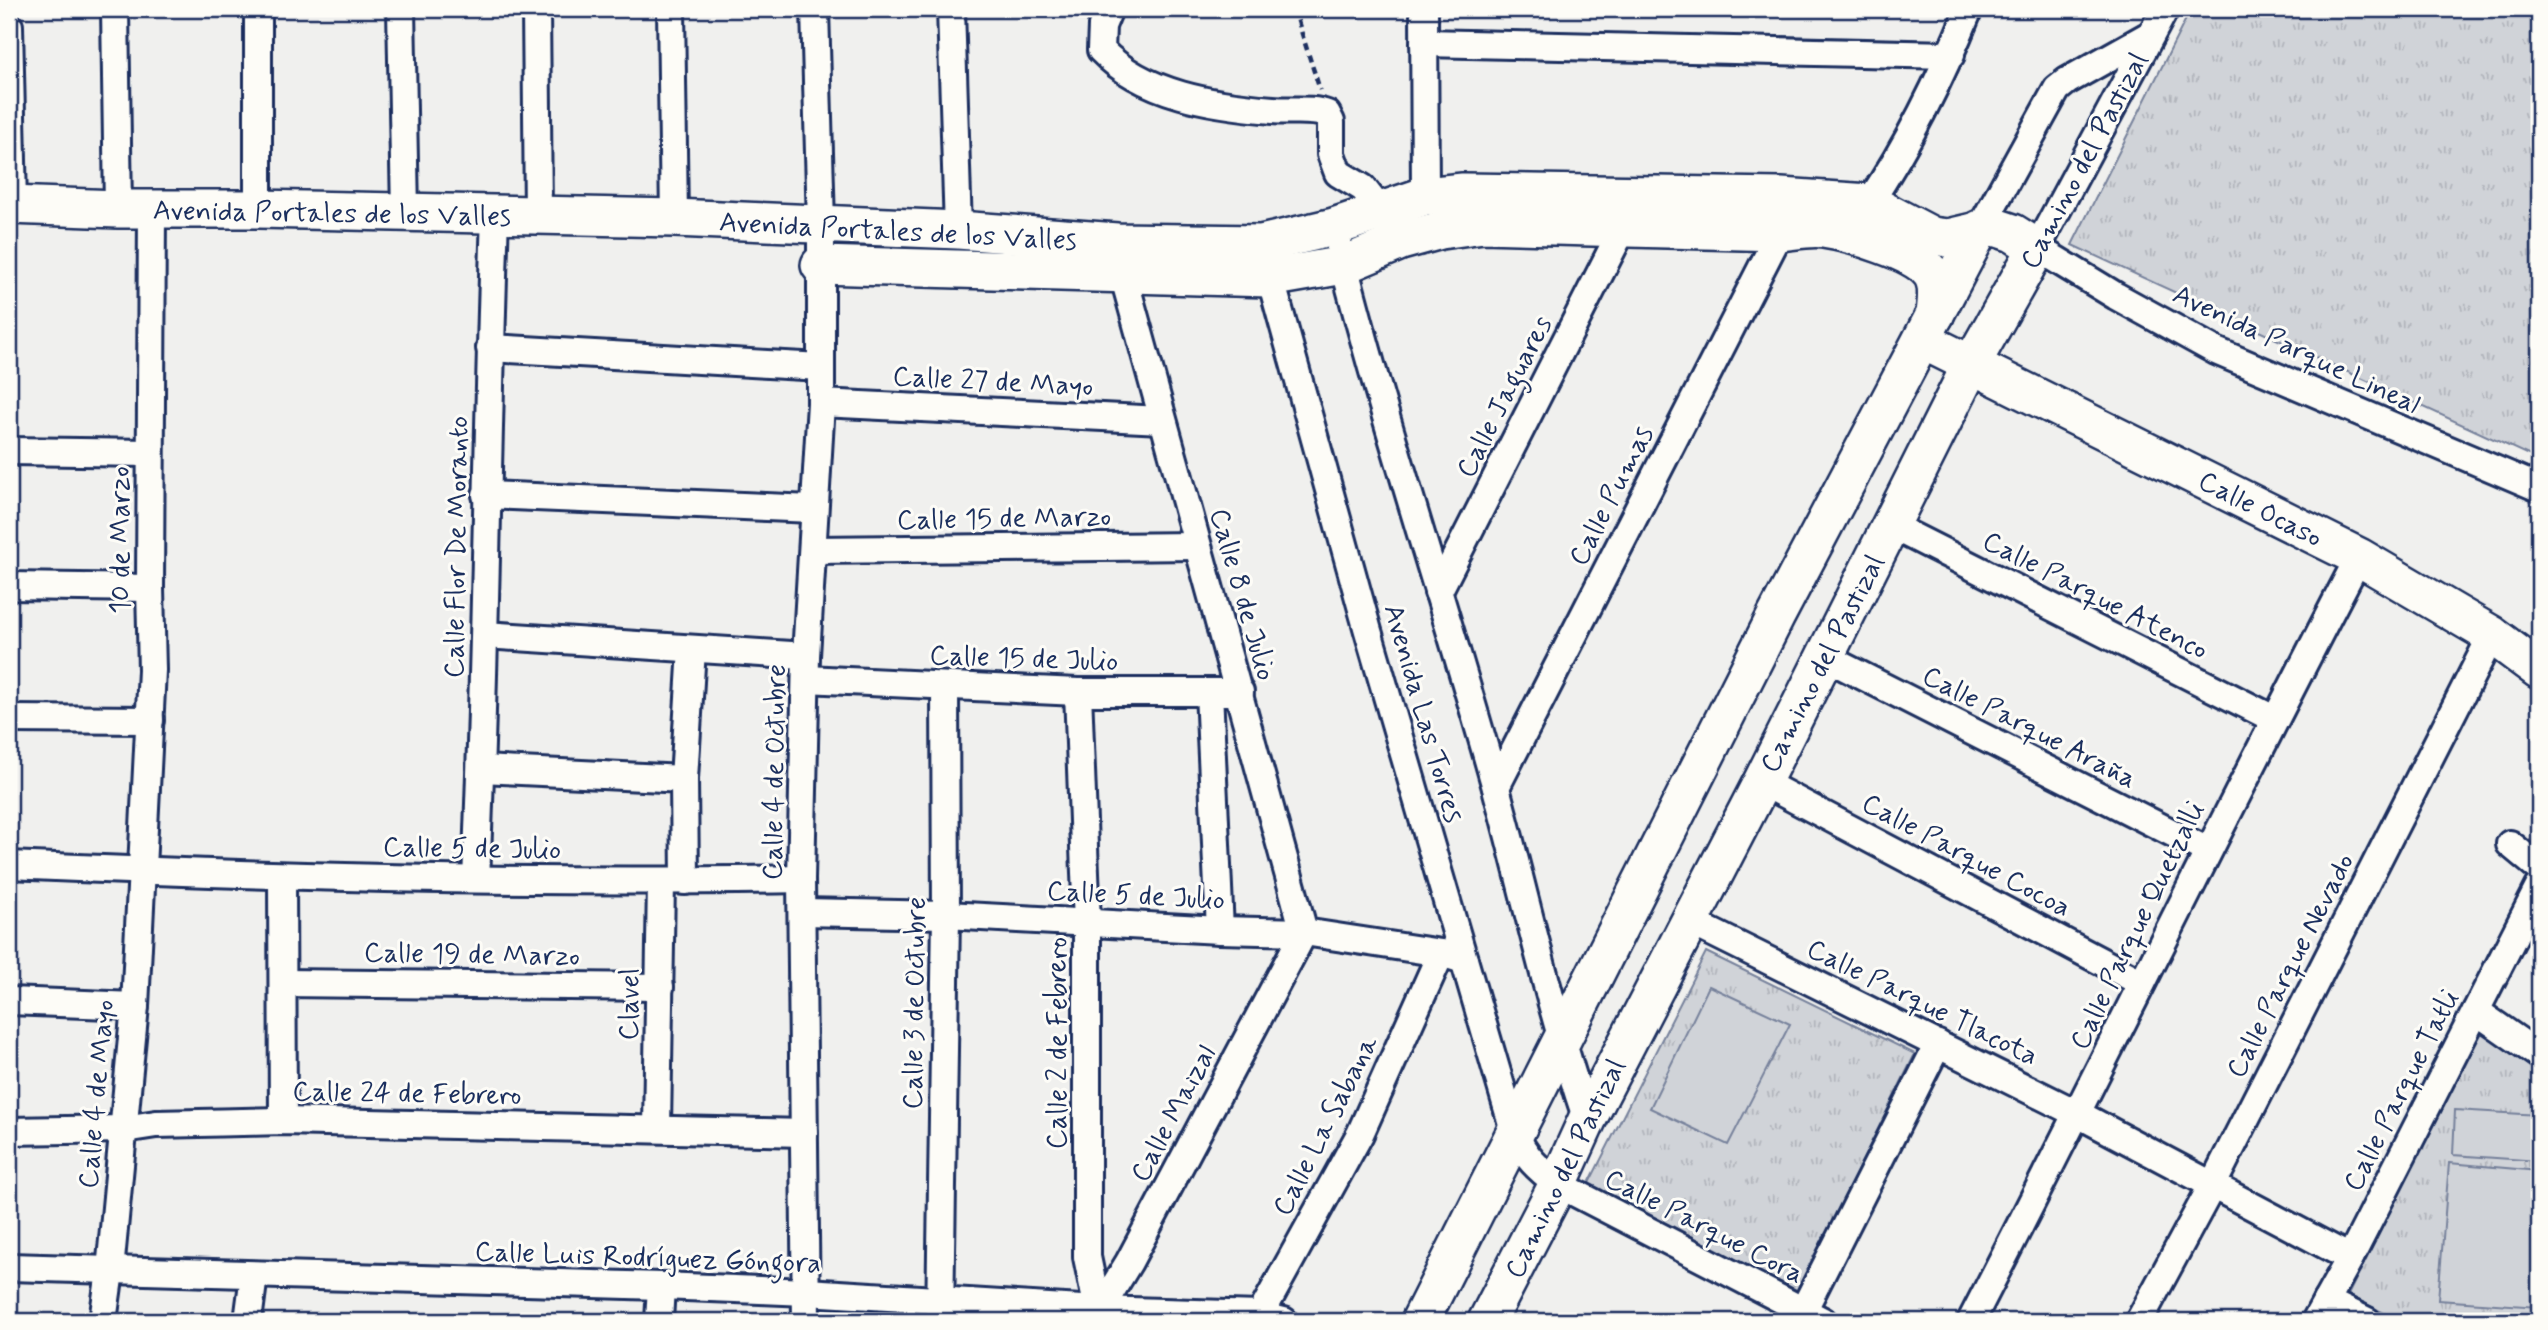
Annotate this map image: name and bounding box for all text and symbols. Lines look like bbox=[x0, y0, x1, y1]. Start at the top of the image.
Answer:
street label: Camino del Pastizal bbox=[2013, 47, 2158, 276]
street label: Avenida Portales de los Valles bbox=[153, 193, 511, 236]
street label: Avenida Portales de los Valles bbox=[718, 205, 1078, 260]
street label: Avenida Parque Lineal bbox=[2166, 277, 2426, 424]
street label: Calle Jaguares bbox=[1449, 310, 1565, 486]
street label: Calle 27 de Mayo bbox=[892, 359, 1094, 406]
street label: Calle Flor De Moranto bbox=[437, 416, 478, 678]
street label: Calle Pumas bbox=[1561, 420, 1663, 572]
street label: Calle Ocaso bbox=[2191, 463, 2328, 557]
street label: 10 de Marzo bbox=[103, 466, 140, 614]
street label: Calle 15 de Marzo bbox=[897, 499, 1112, 540]
street label: Calle 8 de Julio bbox=[1199, 504, 1284, 685]
street label: Calle Parque Atenco bbox=[1976, 523, 2214, 669]
street label: Camino del Pastizal bbox=[1752, 549, 1894, 779]
street label: Avenida Las Torres bbox=[1374, 600, 1471, 827]
street label: Calle 15 de Julio bbox=[929, 638, 1119, 681]
street label: Calle Parque Araña bbox=[1915, 658, 2142, 798]
street label: Calle 4 de Octubre bbox=[755, 664, 796, 880]
street label: Calle Parque Cocoa bbox=[1855, 785, 2077, 927]
street label: Calle Parque Quetzalli bbox=[2062, 796, 2214, 1056]
street label: Calle 5 de Julio bbox=[383, 829, 561, 870]
street label: Calle Parque Nevado bbox=[2219, 847, 2364, 1085]
street label: Calle 5 de Julio bbox=[1046, 873, 1226, 920]
street label: Calle 3 de Octubre bbox=[895, 896, 936, 1110]
street label: Calle Parque Tlacota bbox=[1800, 931, 2044, 1075]
street label: Calle 19 de Marzo bbox=[364, 935, 580, 976]
street label: Calle 2 de Febrero bbox=[1040, 937, 1077, 1149]
street label: Clavel bbox=[611, 968, 650, 1041]
street label: Calle Parque Tatli bbox=[2336, 984, 2469, 1198]
street label: Calle 4 de Mayo bbox=[71, 998, 124, 1190]
street label: Calle La Sabana bbox=[1265, 1030, 1388, 1223]
street label: Calle Maizal bbox=[1123, 1039, 1226, 1189]
street label: Camino del Pastizal bbox=[1497, 1053, 1635, 1285]
street label: Calle 24 de Febrero bbox=[292, 1074, 522, 1115]
street label: Calle Parque Cora bbox=[1598, 1161, 1810, 1293]
street label: Calle Luis Rodríguez Góngora bbox=[474, 1234, 822, 1286]

